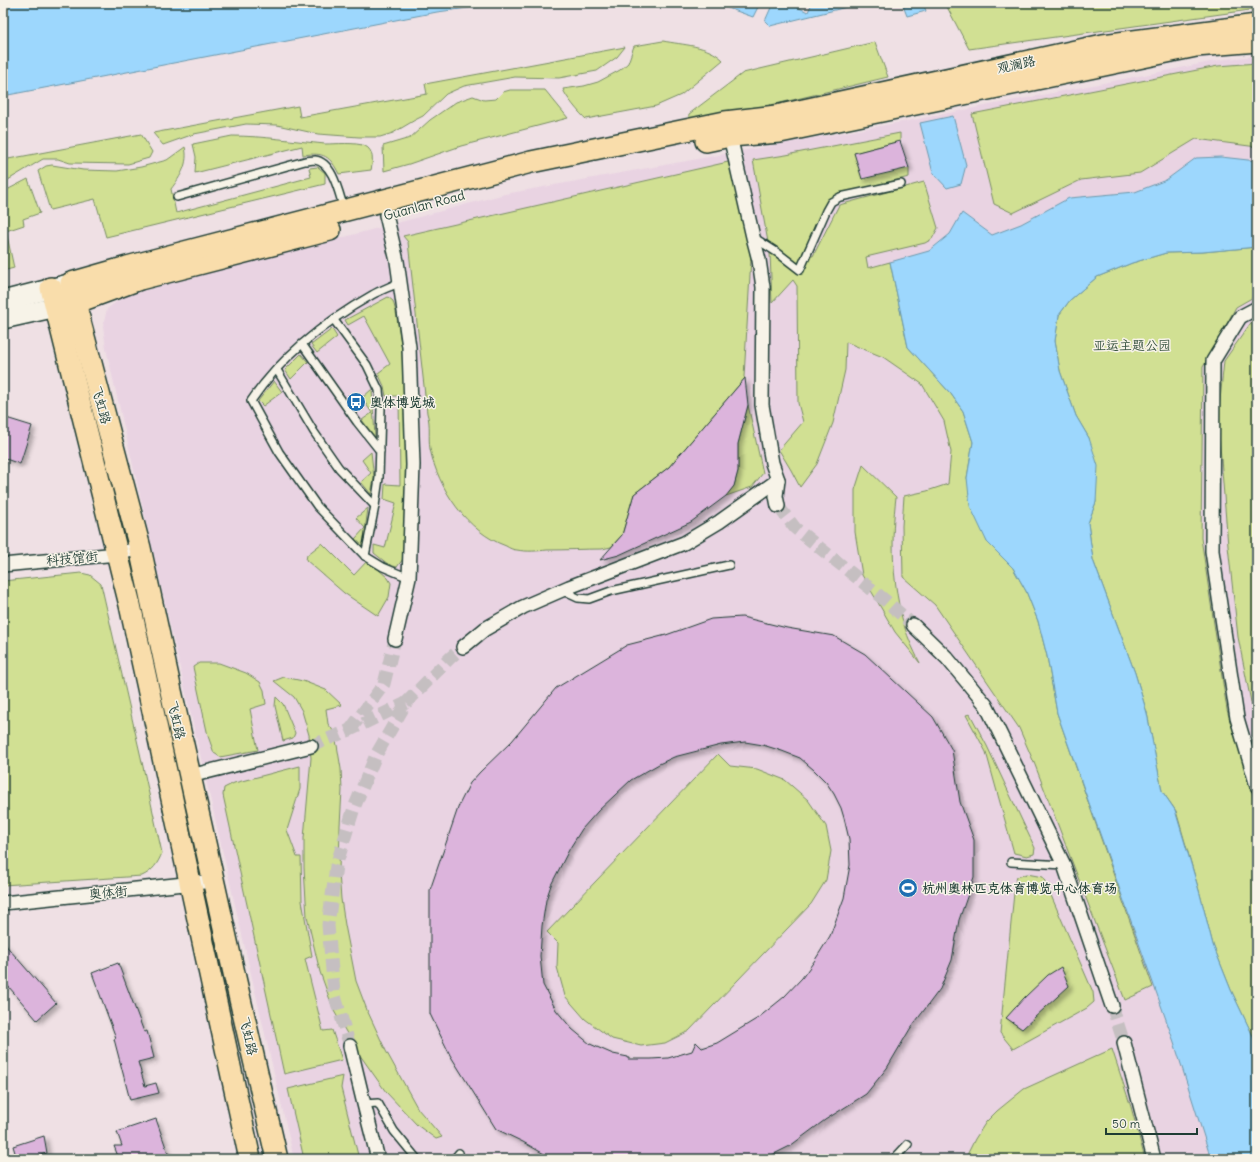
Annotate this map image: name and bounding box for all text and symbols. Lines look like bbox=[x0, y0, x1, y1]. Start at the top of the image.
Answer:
street label: 观澜路 bbox=[995, 52, 1037, 77]
street label: Guanlan Road bbox=[382, 186, 467, 224]
park label: 亚运主题公园 bbox=[1093, 337, 1171, 354]
street label: 飞虹路 bbox=[88, 384, 115, 426]
bus stop icon: 奥体博览城 bbox=[345, 391, 367, 413]
place label: 奥体博览城 bbox=[370, 394, 435, 411]
street label: 科技馆街 bbox=[45, 548, 99, 569]
street label: 飞虹路 bbox=[164, 699, 189, 741]
sports icon: 杭州奥林匹克体育博览中心体育场 bbox=[897, 877, 919, 899]
place label: 杭州奥林匹克体育博览中心体育场 bbox=[922, 880, 1117, 897]
street label: 奥体街 bbox=[88, 882, 128, 903]
street label: 飞虹路 bbox=[236, 1015, 261, 1057]
scale bar bbox=[1106, 1110, 1197, 1136]
text: 50 m bbox=[1112, 1116, 1141, 1131]

